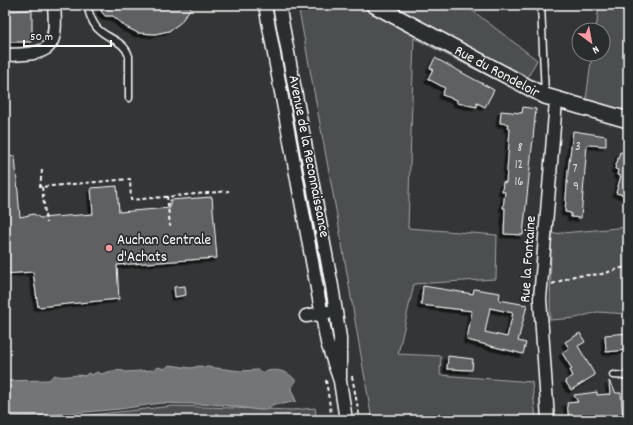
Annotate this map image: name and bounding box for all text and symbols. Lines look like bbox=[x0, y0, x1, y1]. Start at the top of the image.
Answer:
scale bar bbox=[24, 22, 111, 48]
north arrow bbox=[571, 22, 611, 62]
text: 50 m bbox=[30, 29, 53, 46]
street label: Rue du Rondeloir bbox=[450, 41, 544, 105]
text: N bbox=[588, 41, 602, 57]
street label: Avenue de la Reconnaissance bbox=[281, 73, 335, 240]
house number: 3 bbox=[575, 138, 581, 157]
house number: 8 bbox=[517, 139, 523, 158]
house number: 12 bbox=[515, 156, 523, 175]
house number: 7 bbox=[573, 160, 578, 179]
house number: 16 bbox=[514, 173, 524, 192]
house number: 9 bbox=[573, 178, 579, 197]
street label: Rue la Fontaine bbox=[515, 215, 543, 303]
place label: Auchan Centrale d'Achats bbox=[117, 230, 212, 269]
marker: Auchan Centrale d'Achats bbox=[104, 243, 114, 253]

